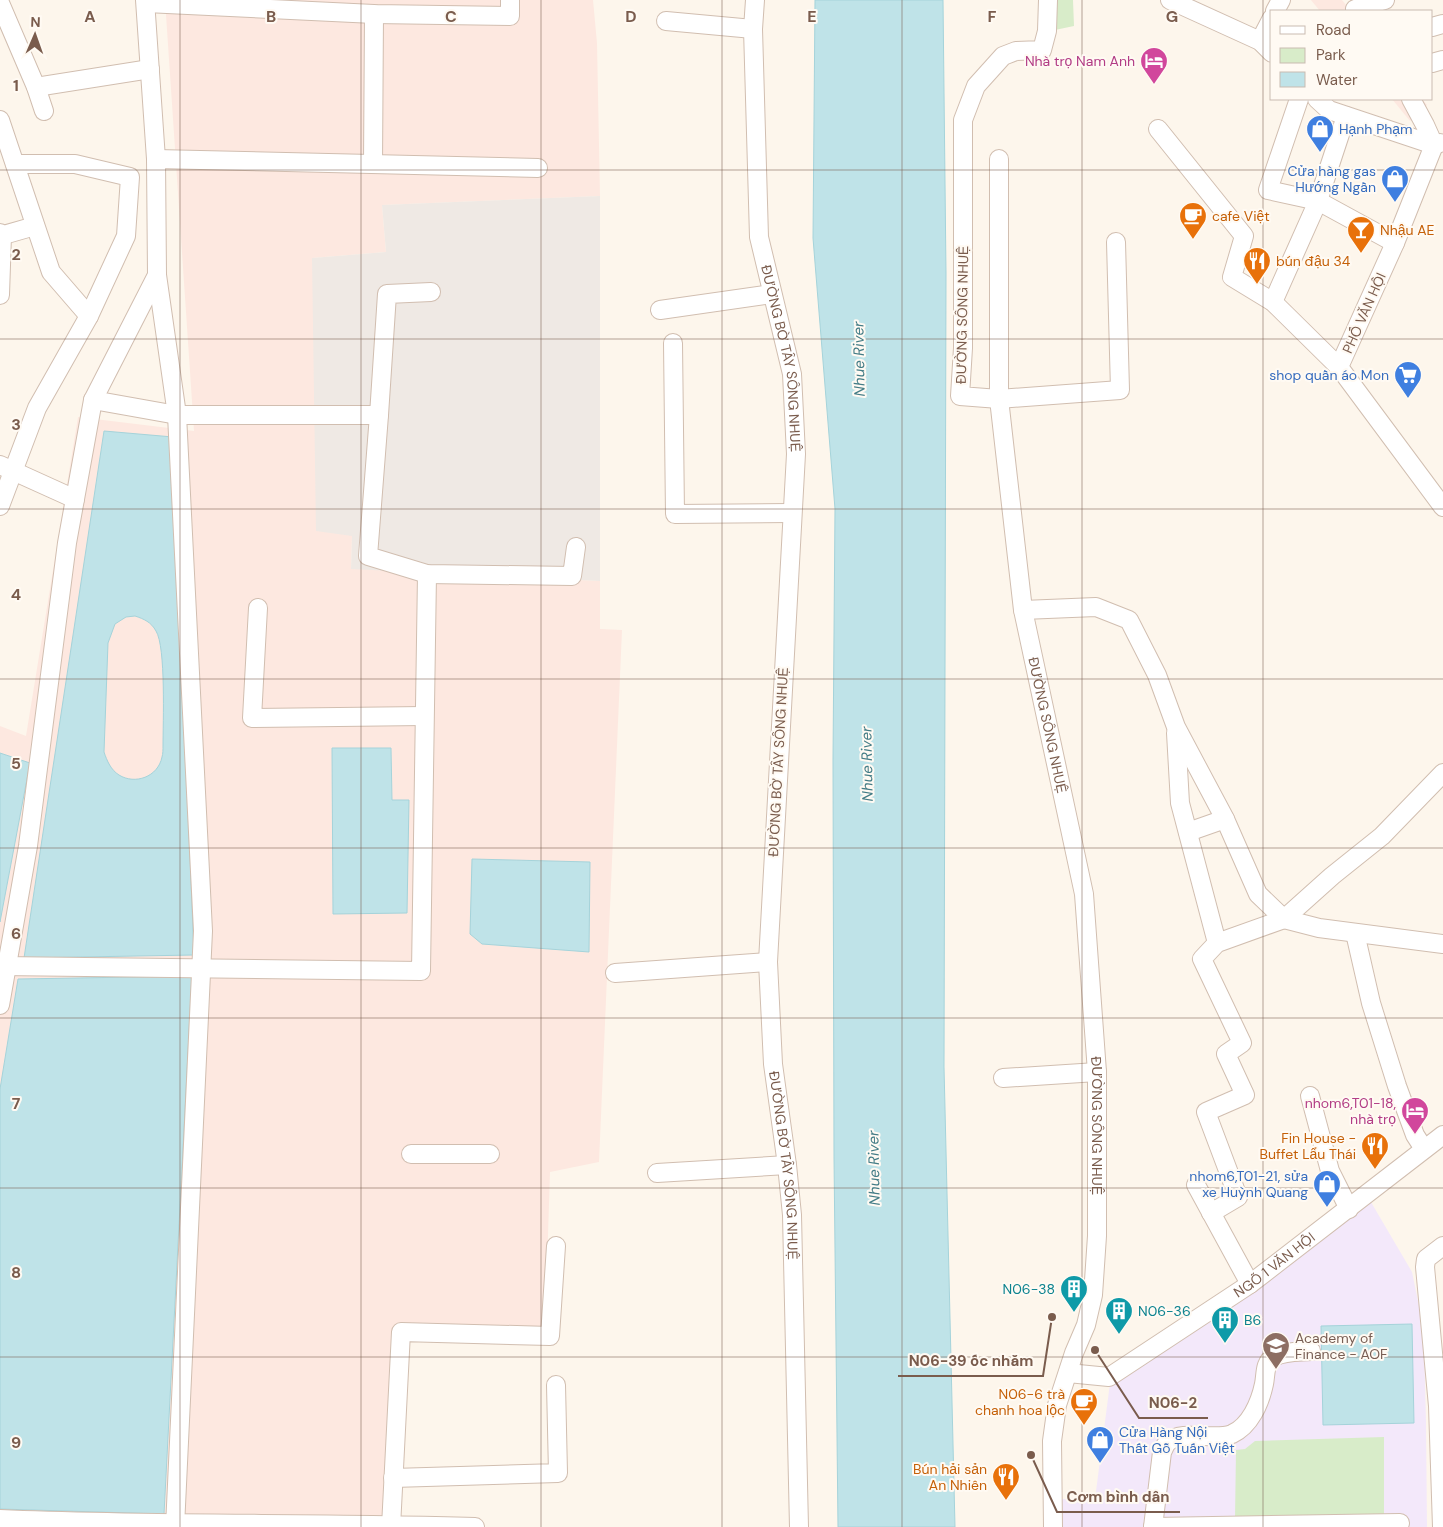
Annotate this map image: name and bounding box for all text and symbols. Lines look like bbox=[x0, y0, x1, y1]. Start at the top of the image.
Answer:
text: A bbox=[84, 6, 96, 27]
text: B bbox=[266, 6, 276, 27]
text: C bbox=[445, 6, 457, 27]
text: D bbox=[625, 6, 637, 27]
text: E bbox=[807, 6, 817, 27]
text: F bbox=[988, 6, 997, 27]
text: G bbox=[1166, 6, 1178, 27]
north arrow bbox=[10, 10, 60, 60]
legend bbox=[1270, 10, 1433, 100]
text: N bbox=[30, 13, 41, 31]
text: Road bbox=[1316, 20, 1351, 40]
text: Park bbox=[1316, 45, 1346, 65]
hotel icon: Nhà trọ Nam Anh bbox=[1139, 46, 1169, 85]
place label: Nhà trọ Nam Anh bbox=[1025, 52, 1135, 70]
text: Water bbox=[1316, 70, 1358, 90]
text: 1 bbox=[13, 75, 19, 96]
shop icon: Hạnh Phạm bbox=[1305, 114, 1335, 153]
place label: Hạnh Phạm bbox=[1339, 120, 1413, 138]
place label: Cửa hàng gas Hướng Ngần bbox=[1288, 162, 1376, 196]
shop icon: Cửa hàng gas Hướng Ngần bbox=[1380, 164, 1410, 203]
cafe icon: cafe Việt bbox=[1178, 201, 1208, 240]
place label: cafe Việt bbox=[1212, 207, 1270, 225]
bar icon: Nhậu AE bbox=[1346, 215, 1376, 254]
place label: Nhậu AE bbox=[1380, 221, 1435, 239]
text: 2 bbox=[11, 244, 21, 265]
street label: ĐƯỜNG SÔNG NHUỆ bbox=[952, 246, 972, 384]
restaurant icon: bún đậu 34 bbox=[1242, 246, 1272, 285]
place label: bún đậu 34 bbox=[1276, 252, 1351, 270]
street label: ĐƯỜNG BỜ TÂY SÔNG NHUỆ bbox=[757, 263, 805, 452]
street label: PHỐ VĂN HỘI bbox=[1338, 270, 1390, 356]
water label: Nhue River bbox=[848, 321, 870, 397]
supermarket icon: shop quần áo Mon bbox=[1393, 360, 1423, 399]
place label: shop quần áo Mon bbox=[1269, 366, 1389, 384]
text: 3 bbox=[11, 414, 21, 435]
text: 4 bbox=[11, 584, 21, 605]
street label: ĐƯỜNG SÔNG NHUỆ bbox=[1024, 655, 1071, 795]
street label: ĐƯỜNG BỜ TÂY SÔNG NHUỆ bbox=[764, 667, 792, 857]
water label: Nhue River bbox=[856, 726, 878, 802]
text: 5 bbox=[11, 753, 21, 774]
text: 6 bbox=[11, 923, 21, 944]
street label: ĐƯỜNG SÔNG NHUỆ bbox=[1087, 1056, 1106, 1195]
street label: ĐƯỜNG BỜ TÂY SÔNG NHUỆ bbox=[765, 1070, 802, 1260]
text: 7 bbox=[12, 1093, 21, 1114]
place label: nhom6,T01-18, nhà trọ bbox=[1305, 1094, 1396, 1128]
hotel icon: nhom6,T01-18, nhà trọ bbox=[1400, 1096, 1430, 1135]
place label: Fin House - Buffet Lẩu Thái bbox=[1260, 1129, 1356, 1163]
water label: Nhue River bbox=[863, 1130, 885, 1206]
restaurant icon: Fin House - Buffet Lẩu Thái bbox=[1360, 1131, 1390, 1170]
place label: nhom6,T01-21, sửa xe Huỳnh Quang bbox=[1189, 1167, 1308, 1201]
shop icon: nhom6,T01-21, sửa xe Huỳnh Quang bbox=[1312, 1169, 1342, 1208]
street label: NGÕ 1 VĂN HỘI bbox=[1230, 1228, 1319, 1301]
text: 8 bbox=[11, 1262, 21, 1283]
building icon: N06-38 bbox=[1059, 1274, 1089, 1313]
place label: N06-38 bbox=[1003, 1280, 1055, 1298]
building icon: N06-36 bbox=[1104, 1296, 1134, 1335]
place label: N06-36 bbox=[1138, 1302, 1191, 1320]
building icon: B6 bbox=[1210, 1305, 1240, 1344]
place label: B6 bbox=[1244, 1311, 1261, 1329]
place label: Academy of Finance - AOF bbox=[1295, 1329, 1388, 1363]
school or university icon: Academy of Finance - AOF bbox=[1261, 1331, 1291, 1370]
callout: N06-39 ốc nhăm bbox=[898, 1346, 1043, 1376]
text: N06-39 ốc nhăm bbox=[909, 1351, 1033, 1371]
place label: N06-6 trà chanh hoa lộc bbox=[975, 1385, 1065, 1419]
cafe icon: N06-6 trà chanh hoa lộc bbox=[1069, 1387, 1099, 1426]
callout: N06-2 bbox=[1139, 1388, 1208, 1418]
text: N06-2 bbox=[1149, 1393, 1197, 1413]
place label: Cửa Hàng Nội Thất Gỗ Tuấn Việt bbox=[1119, 1423, 1235, 1457]
shop icon: Cửa Hàng Nội Thất Gỗ Tuấn Việt bbox=[1085, 1425, 1115, 1464]
text: 9 bbox=[11, 1432, 21, 1453]
place label: Bún hải sản An Nhiên bbox=[913, 1460, 987, 1494]
restaurant icon: Bún hải sản An Nhiên bbox=[991, 1462, 1021, 1501]
callout: Cơm bình dân bbox=[1057, 1482, 1180, 1512]
text: Cơm bình dân bbox=[1066, 1487, 1170, 1507]

